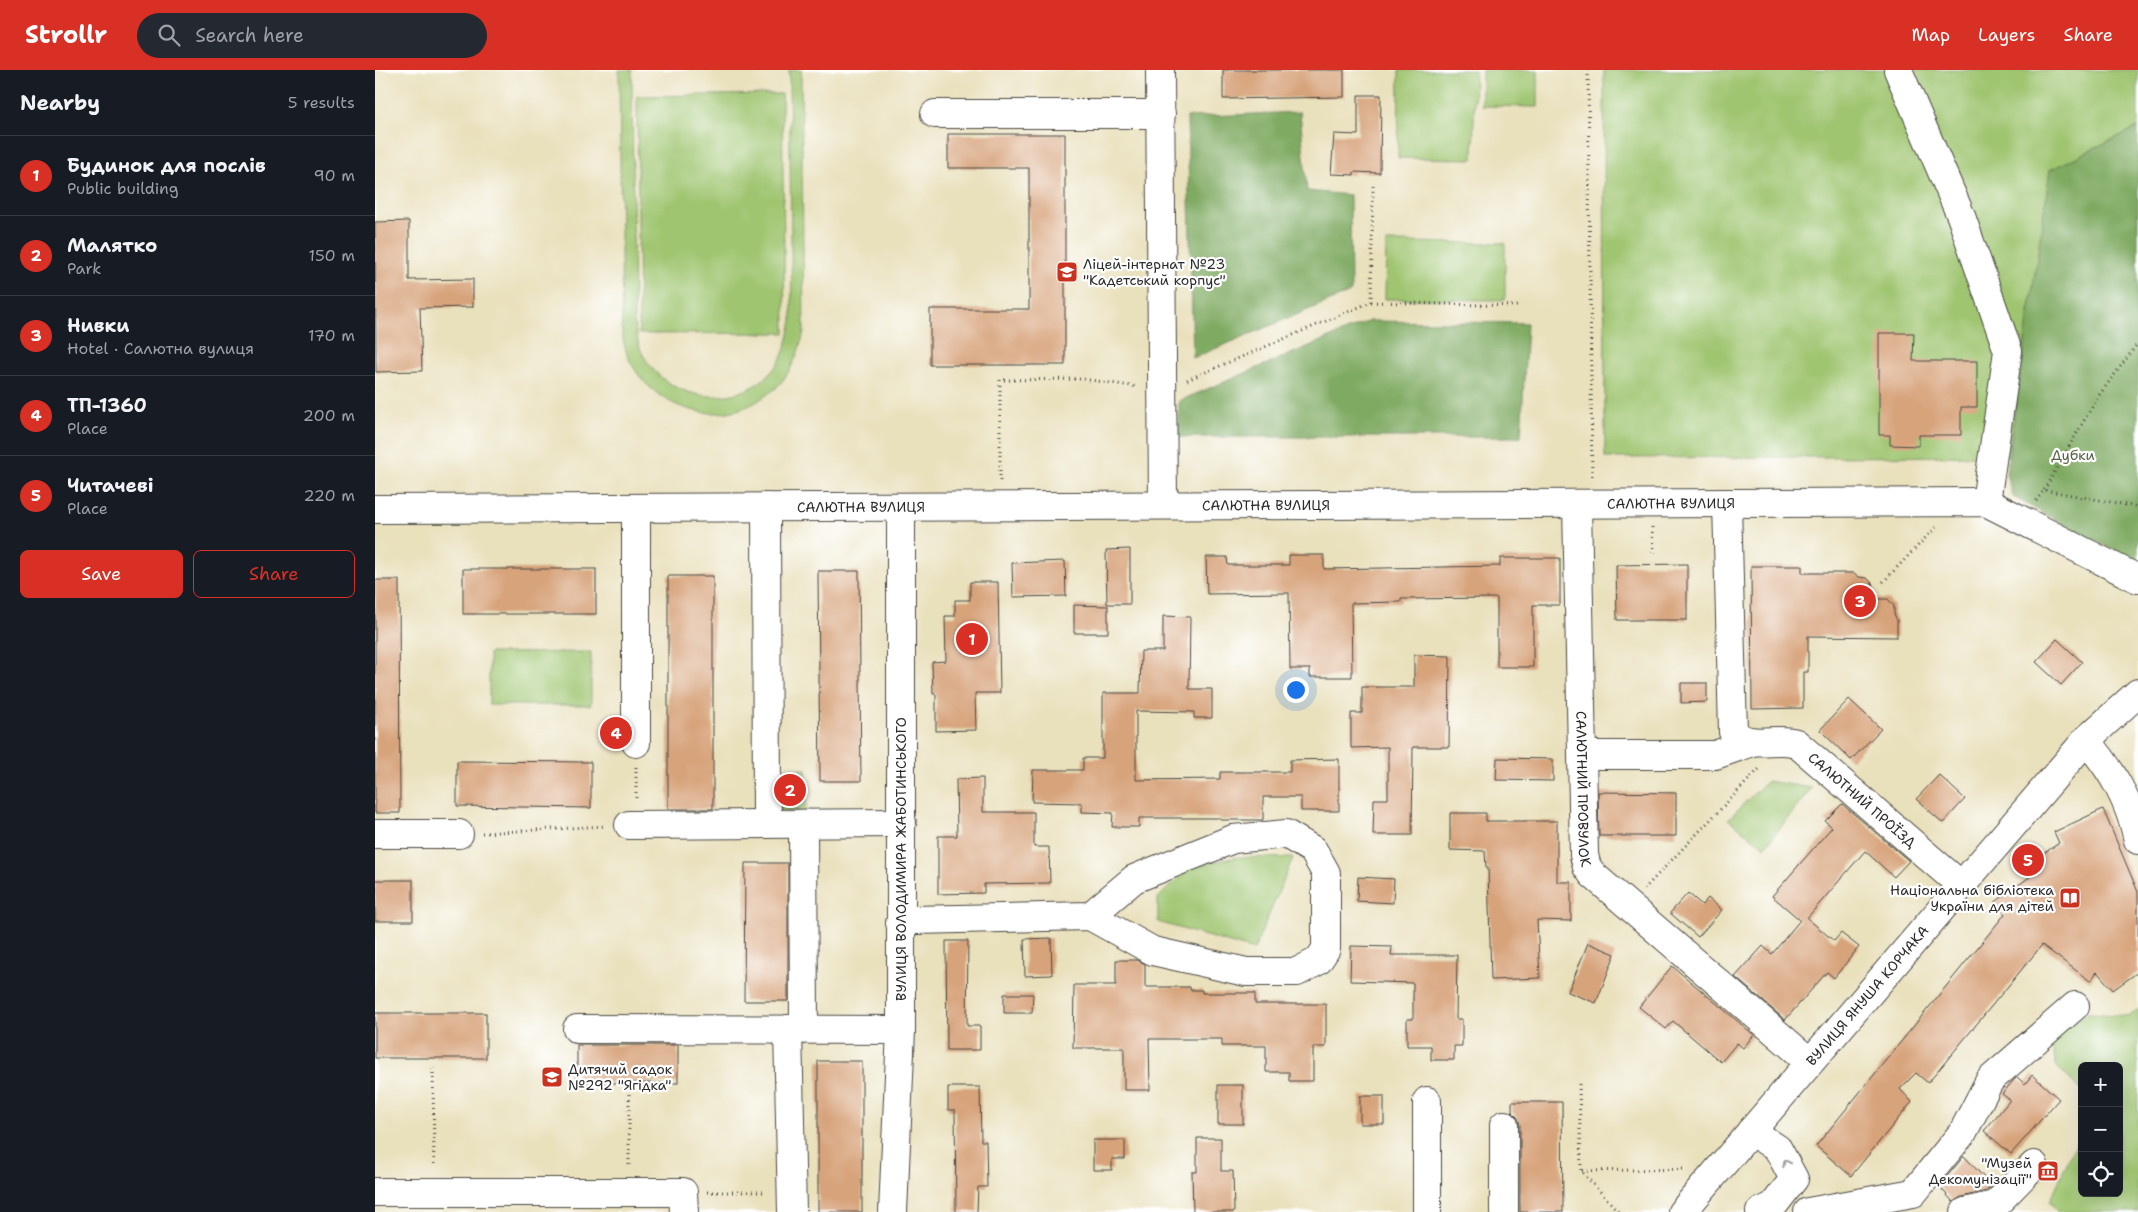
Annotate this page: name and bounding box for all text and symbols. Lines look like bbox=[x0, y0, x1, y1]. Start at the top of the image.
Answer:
search box bbox=[137, 13, 487, 58]
text: Strollr bbox=[25, 19, 107, 51]
icon: search bbox=[155, 21, 183, 49]
text: Search here bbox=[195, 23, 304, 48]
text: Map bbox=[1912, 23, 1950, 47]
text: Layers bbox=[1978, 23, 2035, 47]
text: Share bbox=[2063, 23, 2113, 47]
text: Nearby bbox=[20, 89, 100, 117]
text: 5 results bbox=[288, 92, 355, 113]
text: Будинок для послів bbox=[67, 153, 266, 178]
text: 1 bbox=[32, 165, 40, 186]
text: 90 m bbox=[314, 165, 355, 186]
text: Public building bbox=[67, 178, 179, 199]
text: Малятко bbox=[67, 233, 157, 258]
text: 2 bbox=[30, 245, 42, 266]
text: 150 m bbox=[308, 245, 355, 266]
place label: Ліцей-інтернат №23 "Кадетський корпус" bbox=[1083, 255, 1226, 289]
text: Park bbox=[67, 258, 101, 279]
school or university icon: Ліцей-інтернат №23 "Кадетський корпус" bbox=[1055, 260, 1079, 284]
text: Нивки bbox=[67, 313, 129, 338]
text: 3 bbox=[30, 325, 42, 346]
text: 170 m bbox=[308, 325, 355, 346]
text: Hotel · Салютна вулиця bbox=[67, 338, 254, 359]
text: ТП-1360 bbox=[67, 393, 147, 418]
text: 4 bbox=[30, 405, 42, 426]
text: 200 m bbox=[303, 405, 355, 426]
text: Place bbox=[67, 418, 108, 439]
park label: Дубки bbox=[2051, 446, 2095, 464]
text: Читачеві bbox=[67, 473, 154, 498]
text: 5 bbox=[31, 485, 41, 506]
text: 220 m bbox=[303, 485, 355, 506]
street label: САЛЮТНА ВУЛИЦЯ bbox=[1607, 494, 1735, 513]
street label: САЛЮТНА ВУЛИЦЯ bbox=[1202, 496, 1330, 514]
text: Place bbox=[67, 498, 108, 519]
street label: САЛЮТНА ВУЛИЦЯ bbox=[797, 498, 925, 516]
button: Save bbox=[20, 550, 183, 598]
button: Share bbox=[193, 550, 355, 598]
pin: 3 bbox=[1844, 582, 1876, 620]
pin: 1 bbox=[956, 620, 988, 658]
your location bbox=[1283, 677, 1309, 703]
street label: САЛЮТНИЙ ПРОВУЛОК bbox=[1572, 711, 1596, 869]
pin: 4 bbox=[600, 714, 632, 752]
street label: ВУЛИЦЯ ВОЛОДИМИРА ЖАБОТИНСЬКОГО bbox=[892, 717, 910, 1001]
street label: САЛЮТНИЙ ПРОЇЗД bbox=[1804, 748, 1920, 852]
pin: 2 bbox=[774, 771, 806, 809]
pin: 5 bbox=[2012, 841, 2044, 879]
place label: Національна бібліотека України для дітей bbox=[1890, 881, 2054, 915]
library icon: Національна бібліотека України для дітей bbox=[2058, 886, 2082, 910]
street label: ВУЛИЦЯ ЯНУША КОРЧАКА bbox=[1802, 922, 1932, 1069]
place label: Дитячий садок №292 "Ягідка" bbox=[568, 1060, 673, 1094]
map controls bbox=[2078, 1062, 2123, 1197]
button: + bbox=[2078, 1062, 2123, 1107]
school or university icon: Дитячий садок №292 "Ягідка" bbox=[540, 1065, 564, 1089]
button: − bbox=[2078, 1107, 2123, 1152]
button: locate bbox=[2078, 1152, 2123, 1197]
place label: "Музей Декомунізації" bbox=[1929, 1154, 2032, 1188]
one-way arrow bbox=[1782, 1159, 1792, 1168]
museum icon: "Музей Декомунізації" bbox=[2036, 1159, 2060, 1183]

